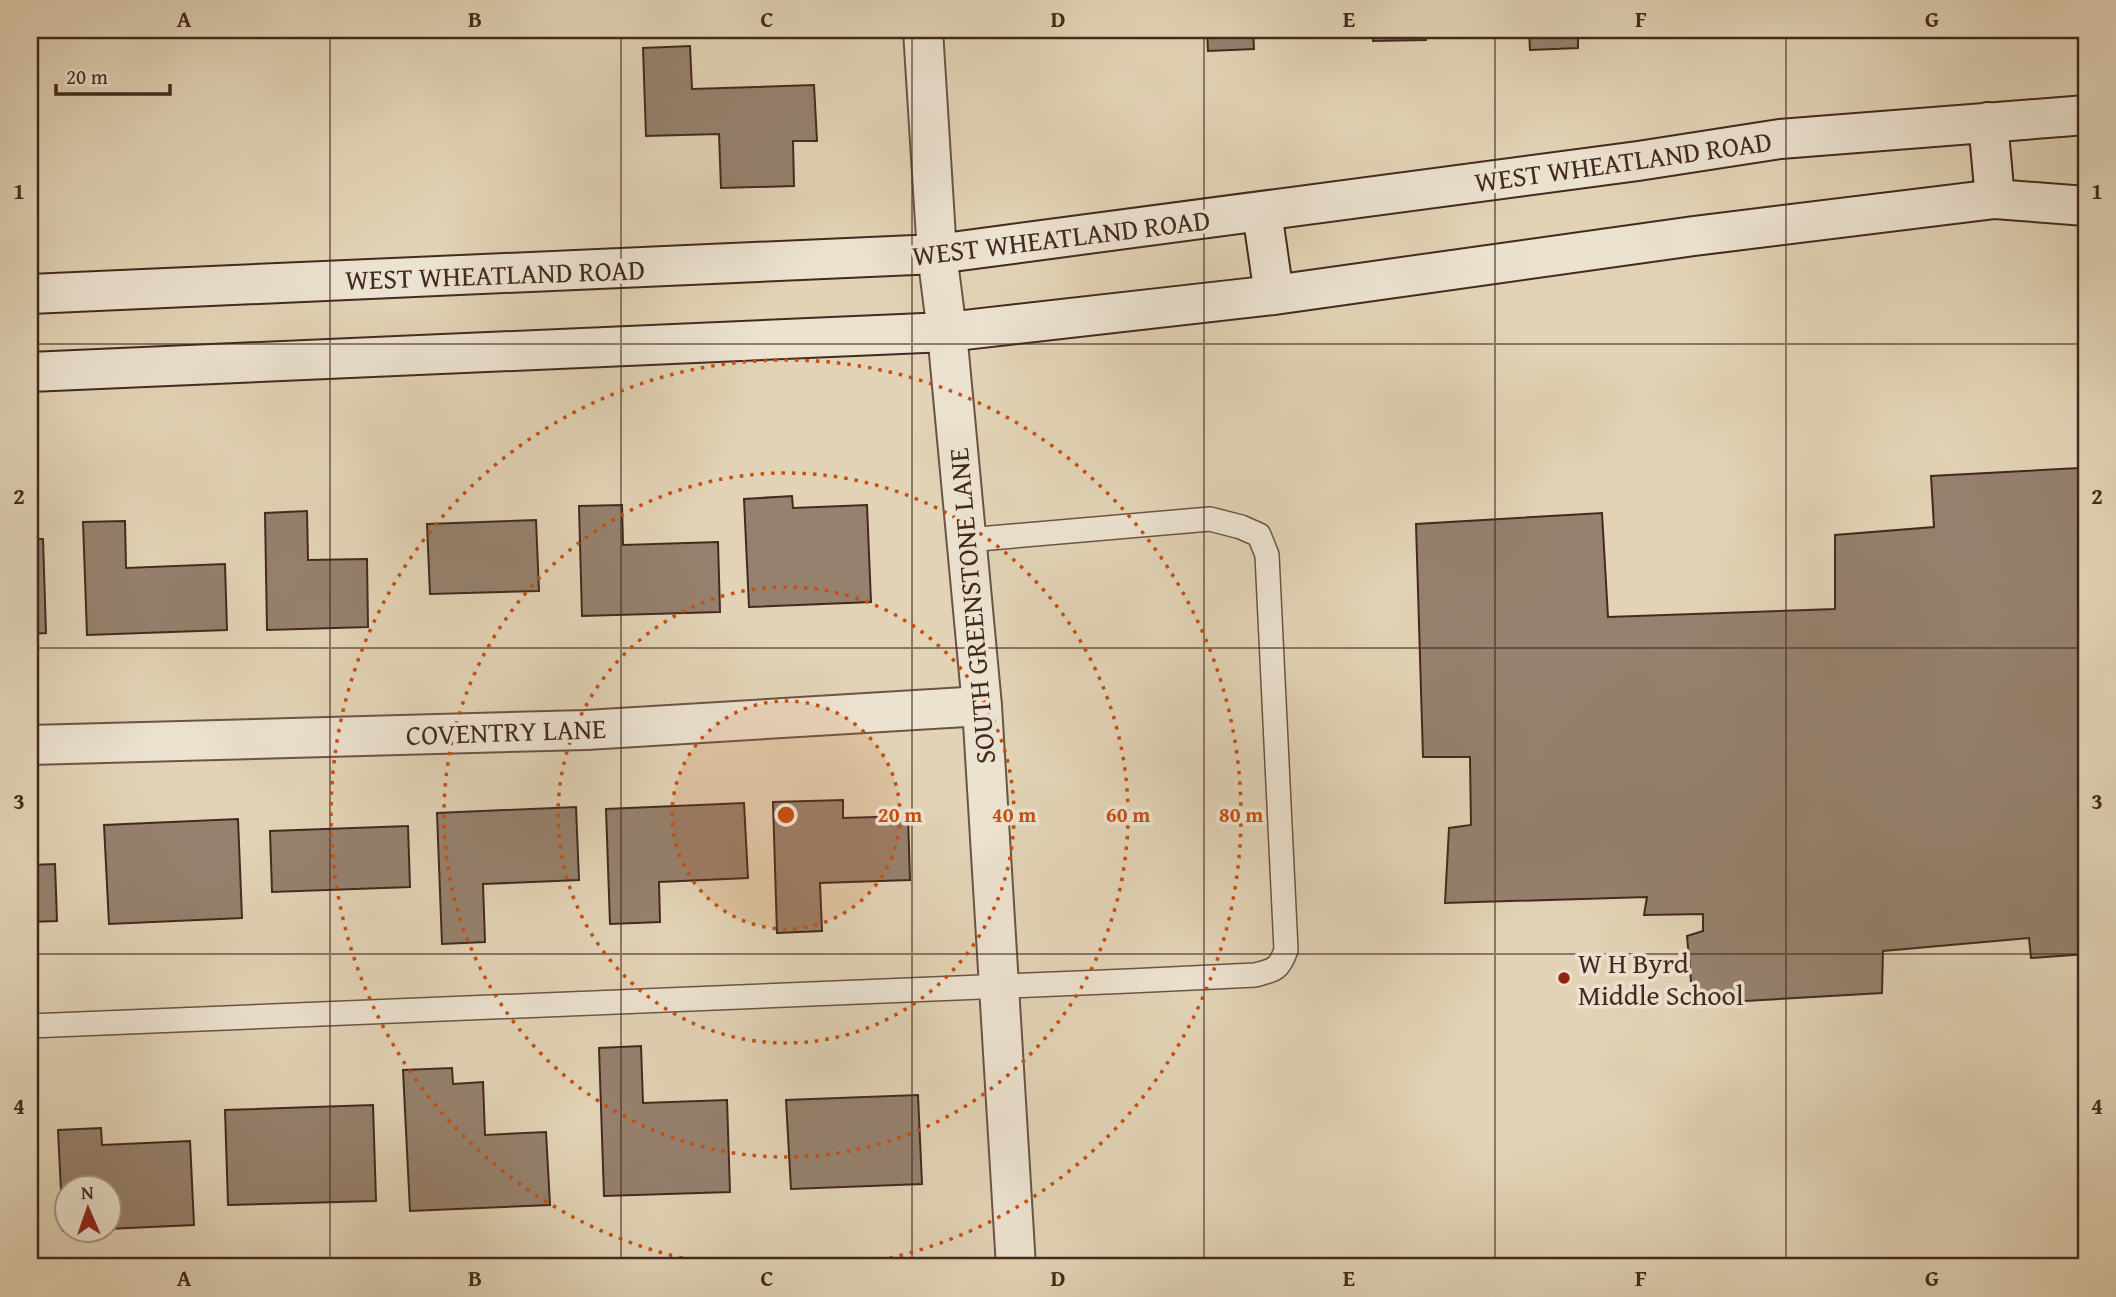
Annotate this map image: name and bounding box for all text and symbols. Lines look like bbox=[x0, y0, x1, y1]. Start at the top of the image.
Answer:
text: A bbox=[177, 2, 192, 35]
text: B bbox=[468, 2, 482, 35]
text: C bbox=[760, 2, 774, 35]
text: D bbox=[1051, 2, 1066, 35]
text: E bbox=[1343, 2, 1355, 35]
text: F bbox=[1635, 2, 1647, 35]
text: G bbox=[1925, 2, 1939, 35]
scale bar bbox=[56, 52, 170, 96]
text: 20 m bbox=[66, 61, 108, 92]
street label: WEST WHEATLAND ROAD bbox=[1472, 120, 1774, 202]
text: 1 bbox=[13, 174, 25, 207]
text: 1 bbox=[2091, 174, 2103, 207]
street label: WEST WHEATLAND ROAD bbox=[910, 198, 1212, 276]
street label: WEST WHEATLAND ROAD bbox=[344, 248, 646, 300]
street label: SOUTH GREENSTONE LANE bbox=[937, 446, 1005, 766]
text: 2 bbox=[13, 479, 25, 512]
text: 2 bbox=[2091, 479, 2103, 512]
street label: COVENTRY LANE bbox=[405, 707, 607, 755]
text: 3 bbox=[13, 784, 25, 817]
text: 3 bbox=[2091, 784, 2103, 817]
text: 20 m bbox=[878, 799, 922, 830]
text: 40 m bbox=[992, 799, 1036, 830]
text: 60 m bbox=[1106, 799, 1150, 830]
text: 80 m bbox=[1219, 799, 1263, 830]
centre of rings bbox=[774, 803, 798, 827]
place label: W H Byrd Middle School bbox=[1578, 942, 1744, 1015]
marker: W H Byrd Middle School bbox=[1556, 970, 1572, 986]
text: 4 bbox=[13, 1089, 25, 1122]
text: 4 bbox=[2091, 1089, 2103, 1122]
north arrow bbox=[52, 1174, 122, 1244]
text: N bbox=[81, 1178, 95, 1206]
text: A bbox=[177, 1261, 192, 1294]
text: B bbox=[468, 1261, 482, 1294]
text: C bbox=[760, 1261, 774, 1294]
text: D bbox=[1051, 1261, 1066, 1294]
text: E bbox=[1343, 1261, 1355, 1294]
text: F bbox=[1635, 1261, 1647, 1294]
text: G bbox=[1925, 1261, 1939, 1294]

